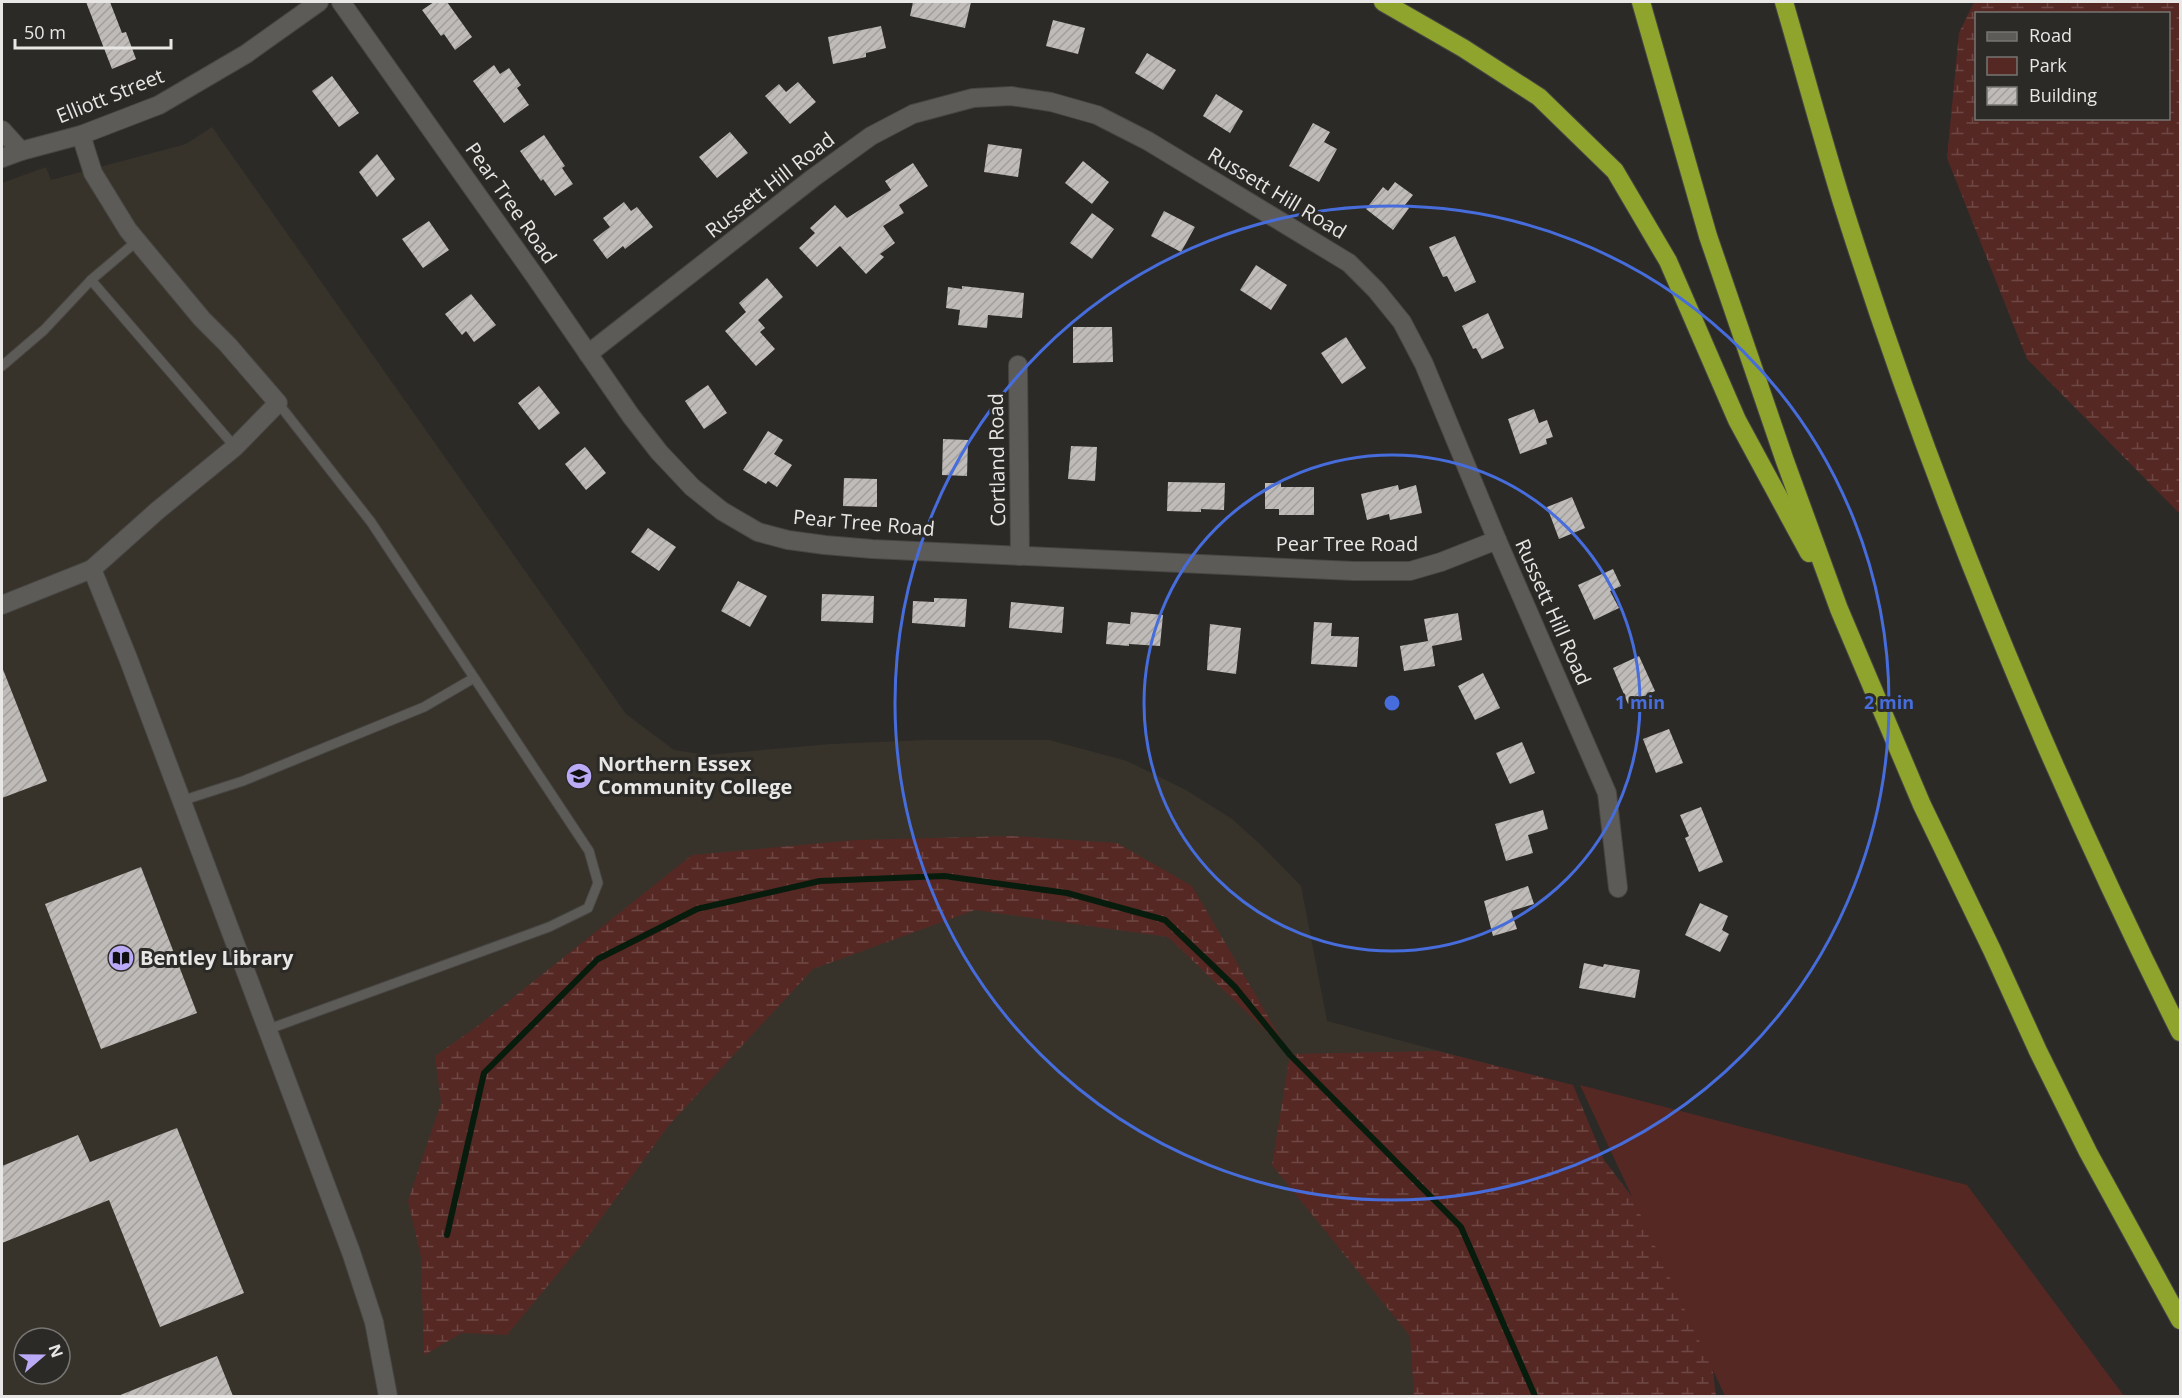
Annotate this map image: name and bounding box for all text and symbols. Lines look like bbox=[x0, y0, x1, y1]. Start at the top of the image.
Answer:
scale bar bbox=[15, 12, 171, 50]
legend bbox=[1975, 12, 2170, 120]
text: 50 m bbox=[24, 20, 66, 44]
text: Road bbox=[2029, 23, 2072, 47]
text: Park bbox=[2029, 53, 2067, 77]
street label: Elliott Street bbox=[52, 62, 168, 129]
text: Building bbox=[2029, 83, 2097, 107]
street label: Russett Hill Road bbox=[699, 126, 840, 244]
street label: Pear Tree Road bbox=[460, 137, 563, 269]
street label: Russett Hill Road bbox=[1203, 141, 1352, 245]
street label: Cortland Road bbox=[982, 393, 1011, 527]
street label: Pear Tree Road bbox=[792, 503, 936, 542]
street label: Pear Tree Road bbox=[1276, 530, 1418, 557]
street label: Russett Hill Road bbox=[1509, 535, 1598, 689]
text: 1 min bbox=[1615, 690, 1665, 714]
text: 2 min bbox=[1864, 690, 1914, 714]
centre of rings bbox=[1382, 693, 1402, 713]
place label: Northern Essex Community College bbox=[598, 750, 792, 800]
school or university icon: Northern Essex Community College bbox=[564, 761, 594, 791]
library icon: Bentley Library bbox=[106, 943, 136, 973]
place label: Bentley Library bbox=[140, 944, 294, 971]
north arrow bbox=[12, 1326, 72, 1386]
text: N bbox=[44, 1341, 69, 1361]

